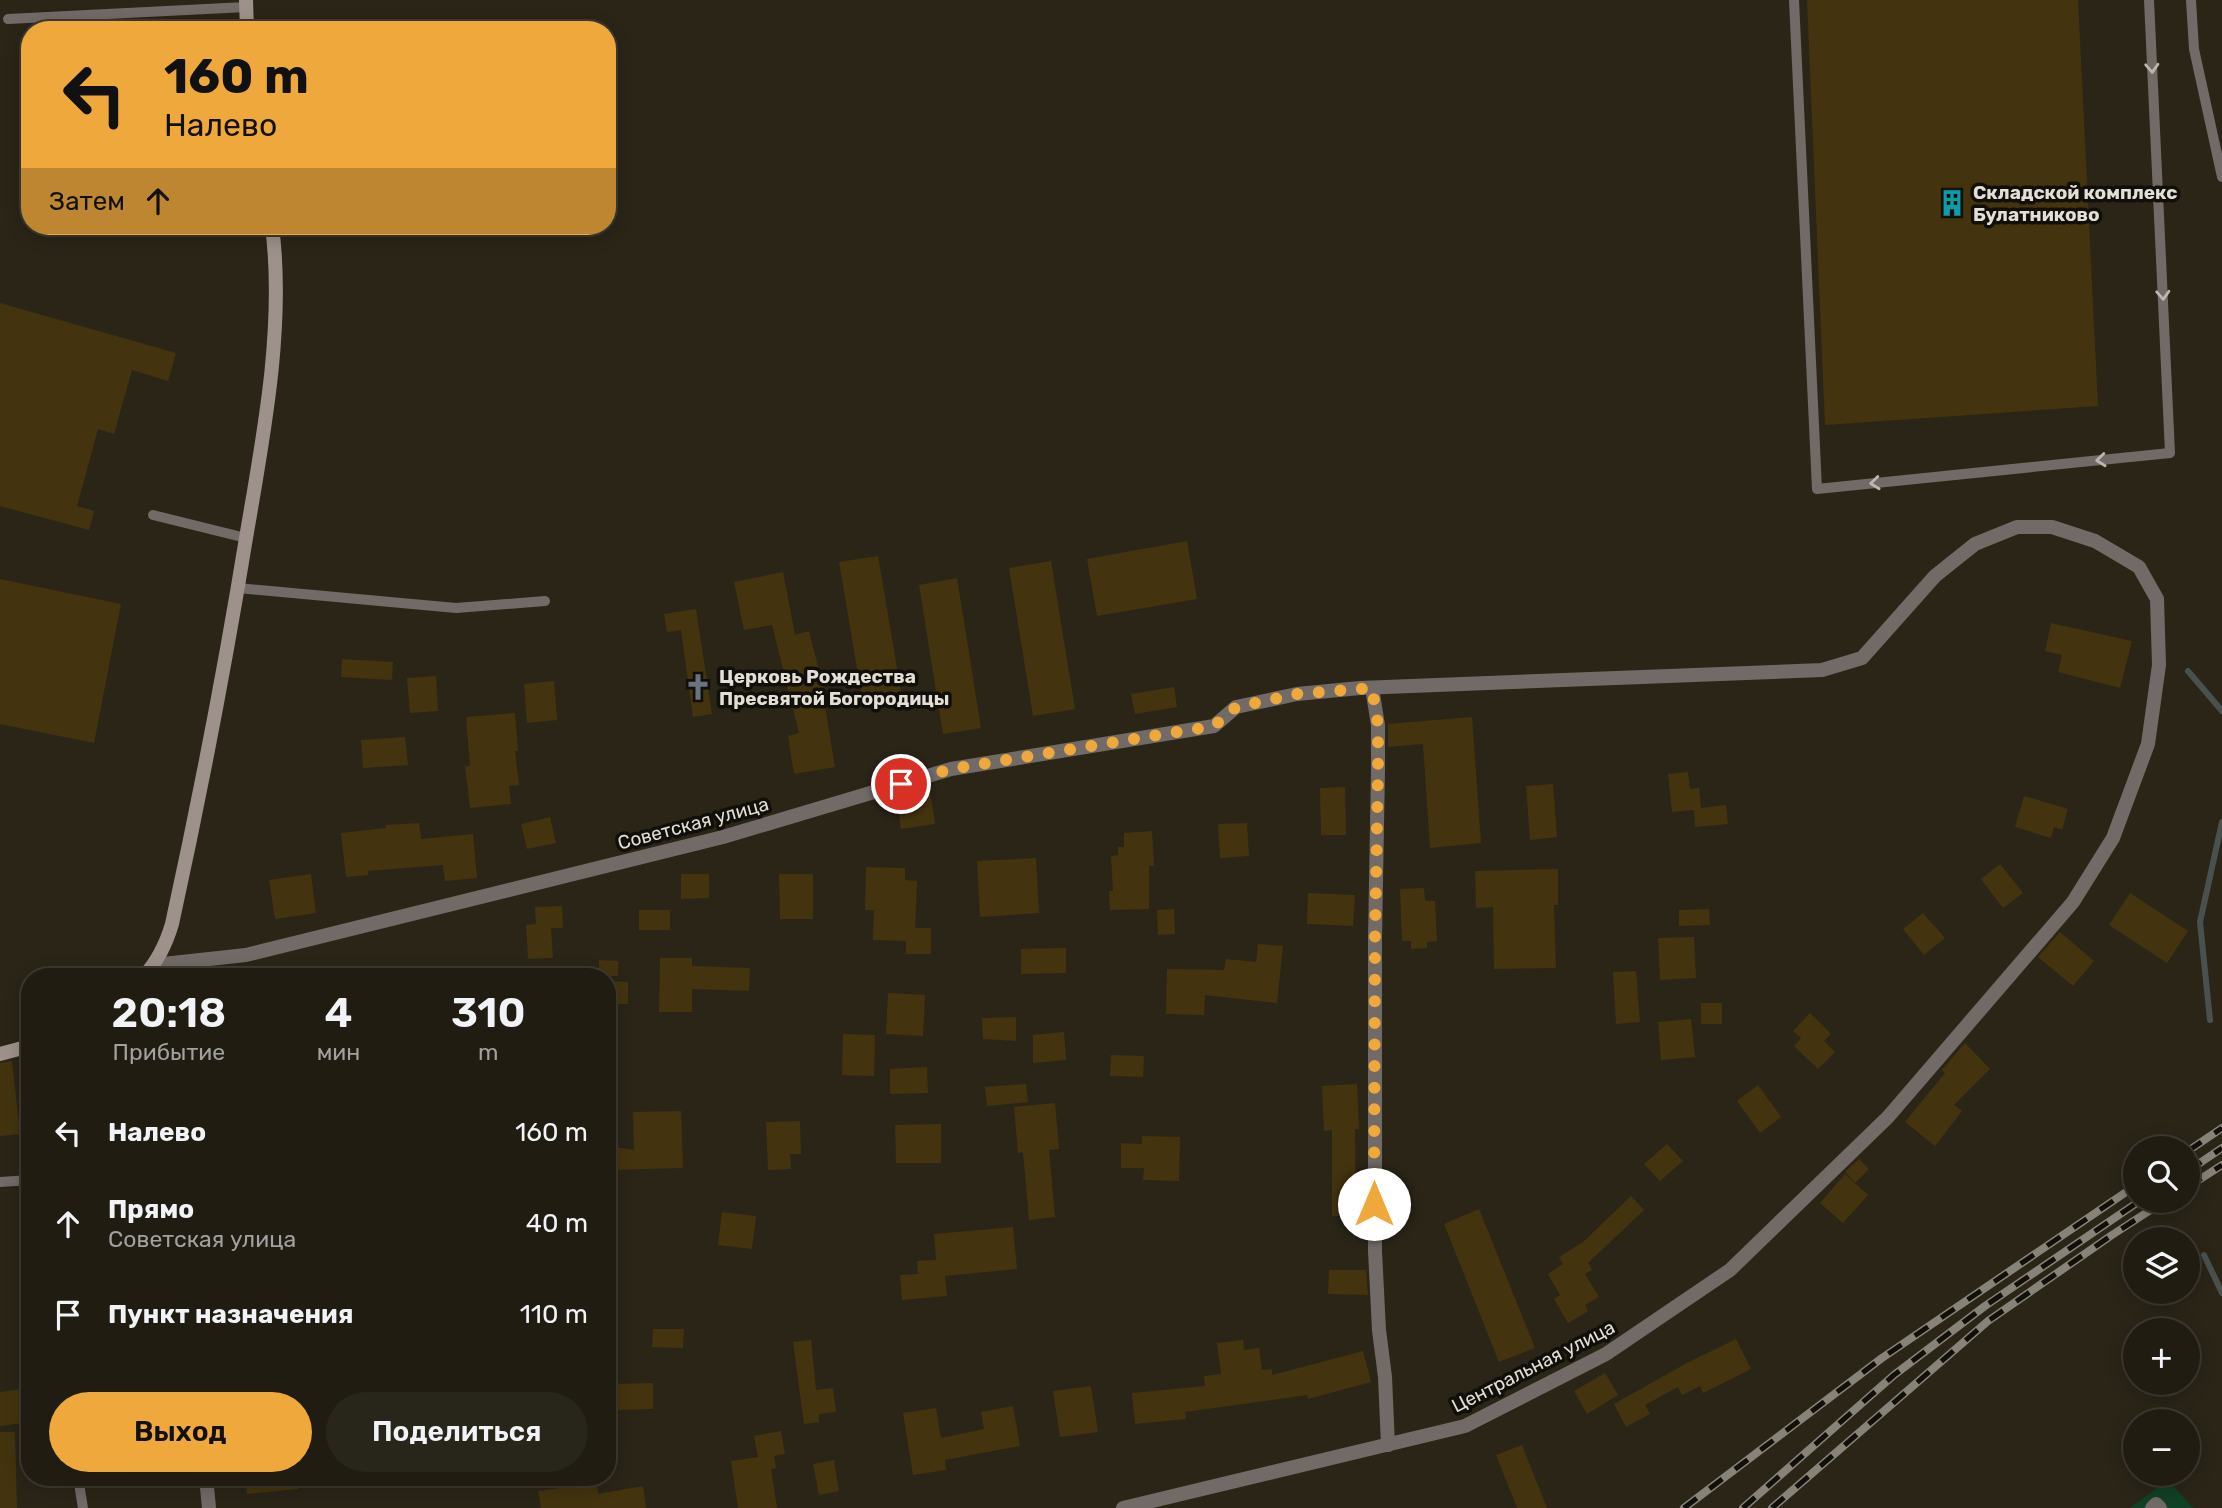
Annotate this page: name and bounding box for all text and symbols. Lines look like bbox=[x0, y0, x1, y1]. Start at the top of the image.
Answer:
text: 160 m bbox=[164, 47, 309, 105]
icon: left bbox=[49, 49, 140, 140]
one-way arrow bbox=[2144, 63, 2159, 74]
text: Налево bbox=[164, 106, 277, 144]
place label: Складской комплекс Булатниково bbox=[1973, 181, 2177, 226]
icon: ahead bbox=[139, 182, 177, 220]
text: Затем bbox=[49, 186, 125, 217]
building icon: Складской комплекс Булатниково bbox=[1937, 188, 1967, 218]
one-way arrow bbox=[2155, 290, 2170, 301]
one-way arrow bbox=[2095, 452, 2106, 467]
one-way arrow bbox=[1869, 475, 1880, 490]
place label: Церковь Рождества Пресвятой Богородицы bbox=[719, 665, 949, 710]
church icon: Церковь Рождества Пресвятой Богородицы bbox=[683, 672, 713, 702]
pin bbox=[871, 754, 931, 814]
icon: arrive bbox=[882, 765, 920, 803]
street label: Советская улица bbox=[615, 792, 771, 855]
text: 20:18 bbox=[112, 988, 226, 1038]
text: 4 bbox=[325, 988, 353, 1038]
text: 310 bbox=[451, 988, 525, 1038]
text: Прибытие bbox=[113, 1038, 225, 1066]
text: мин bbox=[317, 1038, 360, 1066]
text: m bbox=[478, 1038, 498, 1066]
icon: left bbox=[49, 1114, 87, 1152]
text: Налево bbox=[108, 1117, 206, 1148]
text: 160 m bbox=[515, 1117, 588, 1148]
map controls bbox=[2123, 1136, 2200, 1486]
button: search bbox=[2123, 1136, 2200, 1213]
position arrow bbox=[1337, 1167, 1411, 1241]
text: Прямо bbox=[108, 1194, 194, 1225]
icon: ahead bbox=[49, 1205, 87, 1243]
text: 40 m bbox=[526, 1208, 588, 1239]
text: Советская улица bbox=[108, 1225, 296, 1253]
button: layers bbox=[2123, 1227, 2200, 1304]
icon: arrive bbox=[49, 1296, 87, 1334]
text: Пункт назначения bbox=[108, 1299, 353, 1330]
text: 110 m bbox=[520, 1299, 588, 1330]
street label: Центральная улица bbox=[1448, 1315, 1619, 1418]
button: + bbox=[2123, 1318, 2200, 1395]
button: Выход bbox=[49, 1392, 312, 1472]
button: Поделиться bbox=[326, 1392, 588, 1472]
button: − bbox=[2123, 1409, 2200, 1486]

